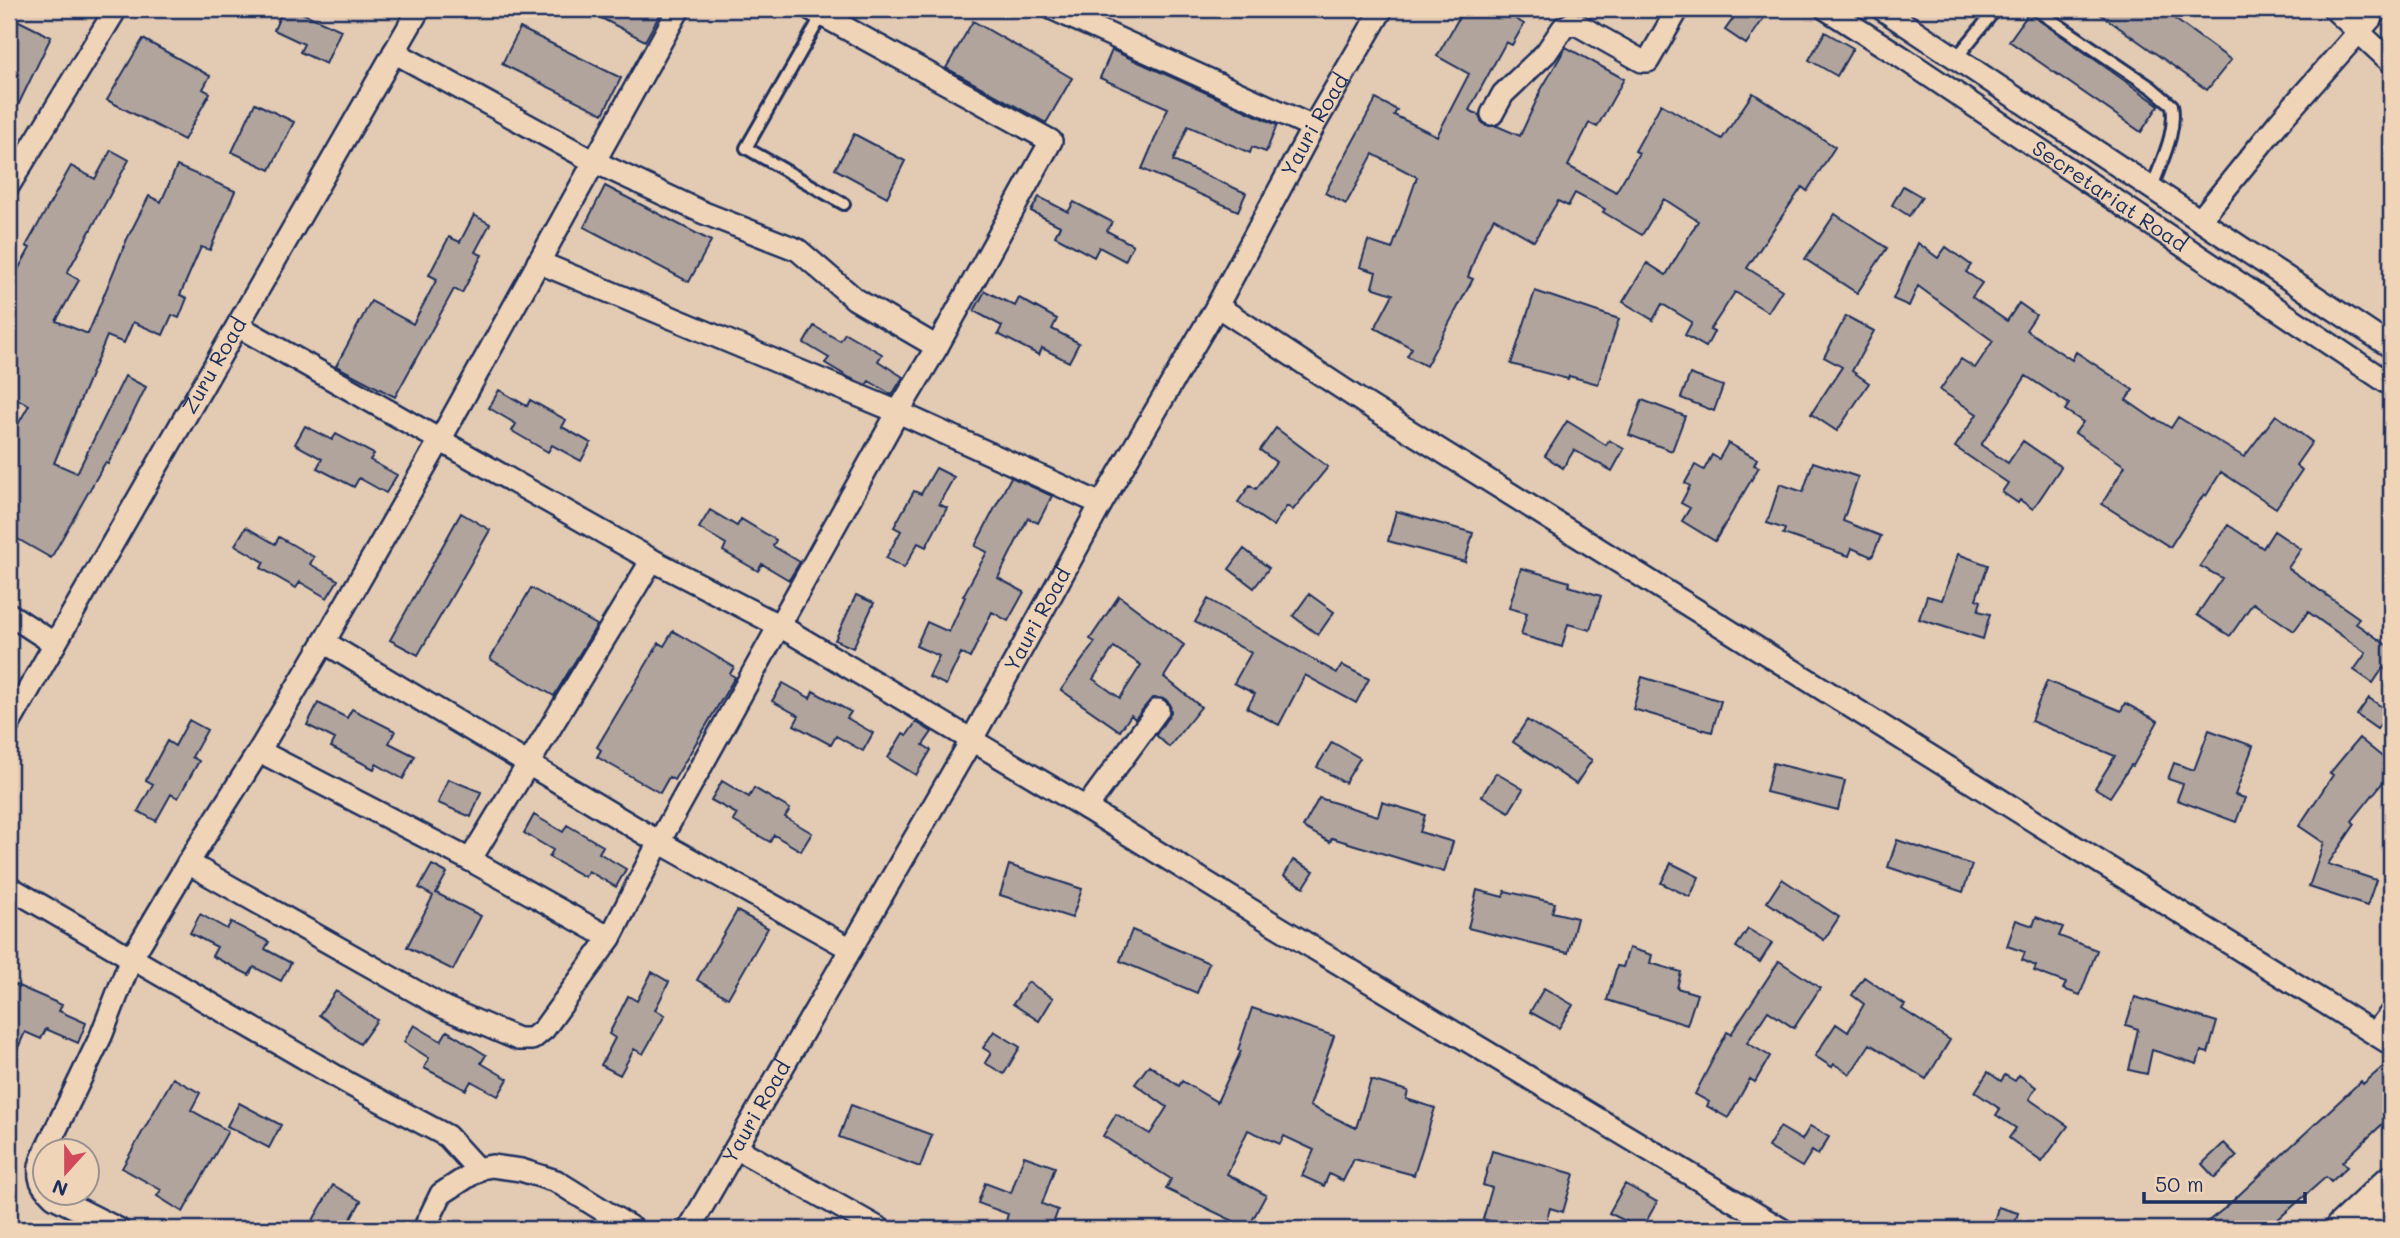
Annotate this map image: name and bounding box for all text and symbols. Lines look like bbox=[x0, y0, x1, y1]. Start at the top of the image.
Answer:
street label: Yauri Road bbox=[1274, 68, 1353, 181]
street label: Secretariat Road bbox=[2028, 133, 2193, 257]
street label: Zuru Road bbox=[175, 312, 251, 418]
street label: Yauri Road bbox=[997, 562, 1076, 676]
street label: Yauri Road bbox=[715, 1055, 796, 1168]
north arrow bbox=[32, 1136, 102, 1206]
scale bar bbox=[2144, 1161, 2306, 1205]
text: 50 m bbox=[2155, 1170, 2204, 1197]
text: N bbox=[49, 1174, 71, 1203]

